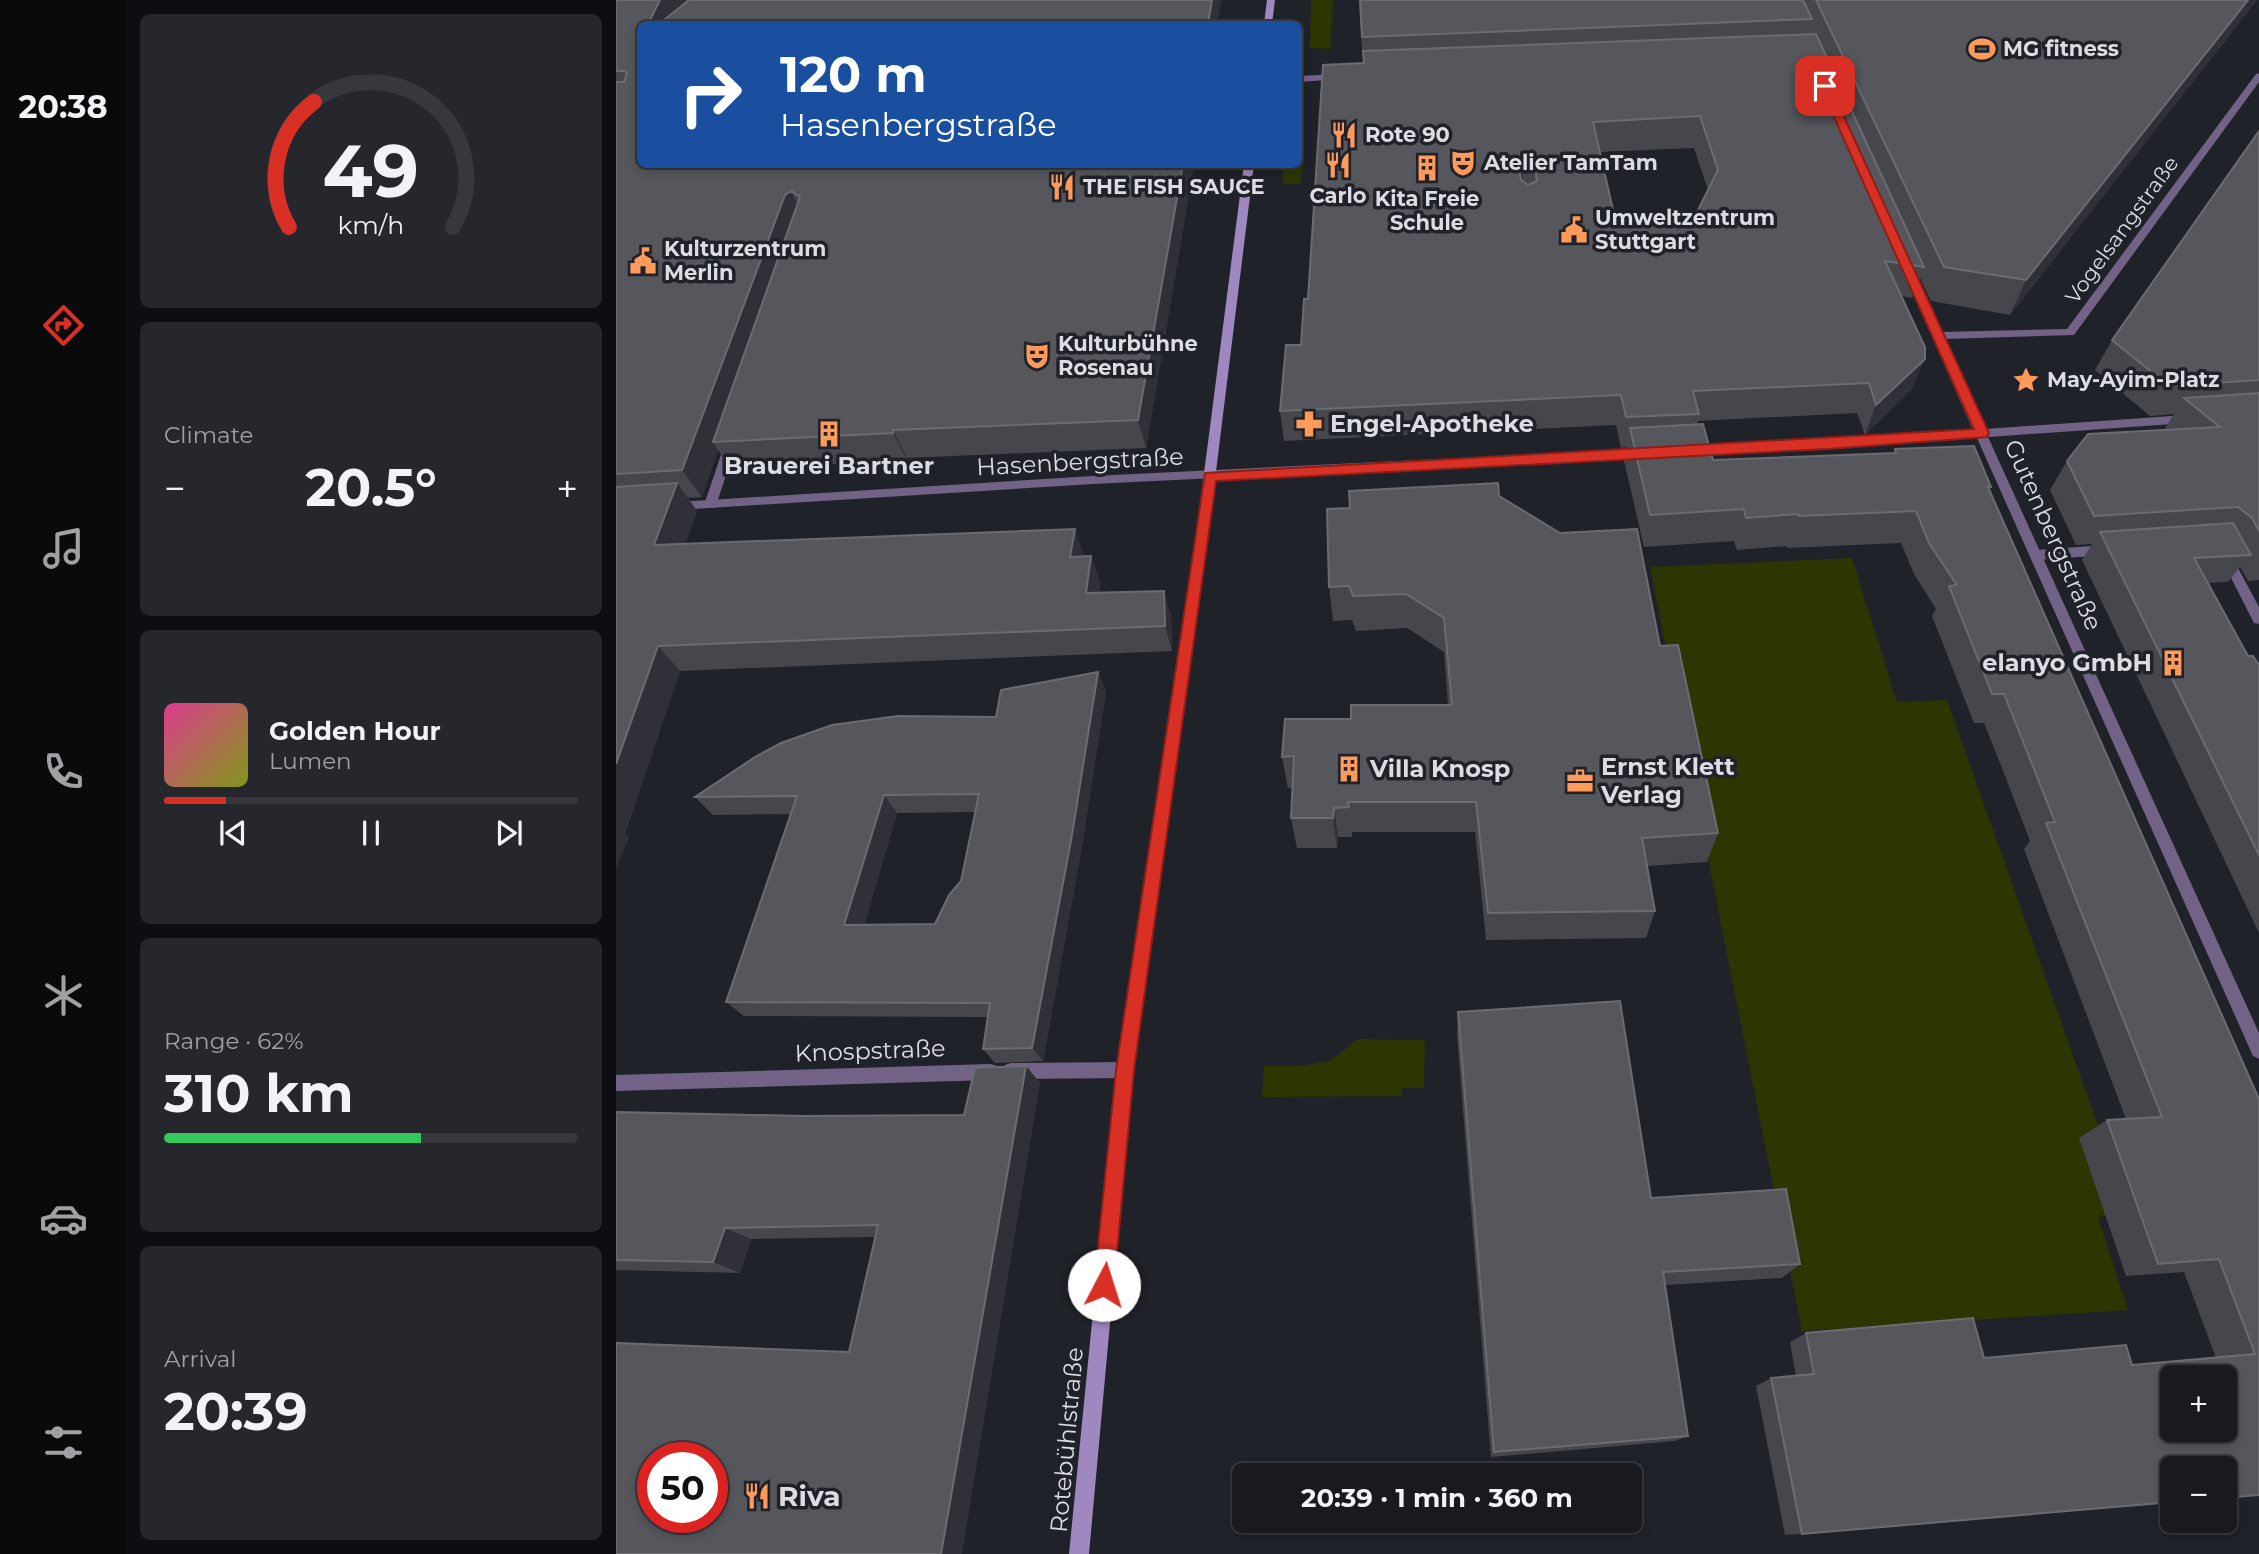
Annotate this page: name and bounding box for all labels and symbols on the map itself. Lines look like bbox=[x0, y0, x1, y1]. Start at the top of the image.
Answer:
sports icon: MG fitness bbox=[1967, 34, 1997, 64]
place label: MG fitness bbox=[2003, 36, 2119, 61]
pin bbox=[1795, 56, 1855, 116]
restaurant icon: Rote 90 bbox=[1329, 120, 1359, 150]
place label: Rote 90 bbox=[1365, 122, 1450, 147]
theatre icon: Atelier TamTam bbox=[1448, 148, 1478, 178]
restaurant icon: Carlo bbox=[1323, 150, 1353, 180]
place label: Atelier TamTam bbox=[1483, 150, 1658, 175]
street label: Vogelsangstraße bbox=[2060, 151, 2183, 308]
building icon: Kita Freie Schule bbox=[1412, 153, 1442, 183]
restaurant icon: THE FISH SAUCE bbox=[1047, 172, 1077, 202]
place label: THE FISH SAUCE bbox=[1083, 174, 1265, 199]
place label: Carlo bbox=[1309, 183, 1367, 208]
place label: Kita Freie Schule bbox=[1375, 186, 1479, 235]
place label: Umweltzentrum Stuttgart bbox=[1595, 205, 1775, 254]
public building icon: Umweltzentrum Stuttgart bbox=[1559, 215, 1589, 245]
place label: Kulturzentrum Merlin bbox=[664, 236, 826, 285]
public building icon: Kulturzentrum Merlin bbox=[628, 246, 658, 276]
place label: Kulturbühne Rosenau bbox=[1058, 331, 1198, 380]
theatre icon: Kulturbühne Rosenau bbox=[1022, 341, 1052, 371]
place icon: May-Ayim-Platz bbox=[2011, 365, 2041, 395]
place label: May-Ayim-Platz bbox=[2047, 367, 2219, 392]
pharmacy icon: Engel-Apotheke bbox=[1294, 409, 1324, 439]
place label: Engel-Apotheke bbox=[1330, 409, 1534, 438]
building icon: Brauerei Bartner bbox=[814, 419, 844, 449]
street label: Gutenbergstraße bbox=[1998, 435, 2109, 635]
street label: Hasenbergstraße bbox=[976, 442, 1184, 481]
place label: Brauerei Bartner bbox=[724, 451, 934, 480]
place label: elanyo GmbH bbox=[1982, 648, 2152, 677]
building icon: elanyo GmbH bbox=[2158, 648, 2188, 678]
place label: Ernst Klett Verlag bbox=[1600, 752, 1735, 809]
building icon: Villa Knosp bbox=[1334, 754, 1364, 784]
place label: Villa Knosp bbox=[1369, 754, 1510, 783]
office icon: Ernst Klett Verlag bbox=[1565, 766, 1595, 796]
street label: Knospstraße bbox=[794, 1033, 946, 1068]
position arrow bbox=[1067, 1248, 1141, 1322]
street label: Rotebühlstraße bbox=[1044, 1346, 1089, 1534]
speed limit sign: 50 bbox=[637, 1442, 728, 1533]
place label: Riva bbox=[778, 1479, 840, 1513]
restaurant icon: Riva bbox=[742, 1481, 772, 1511]

